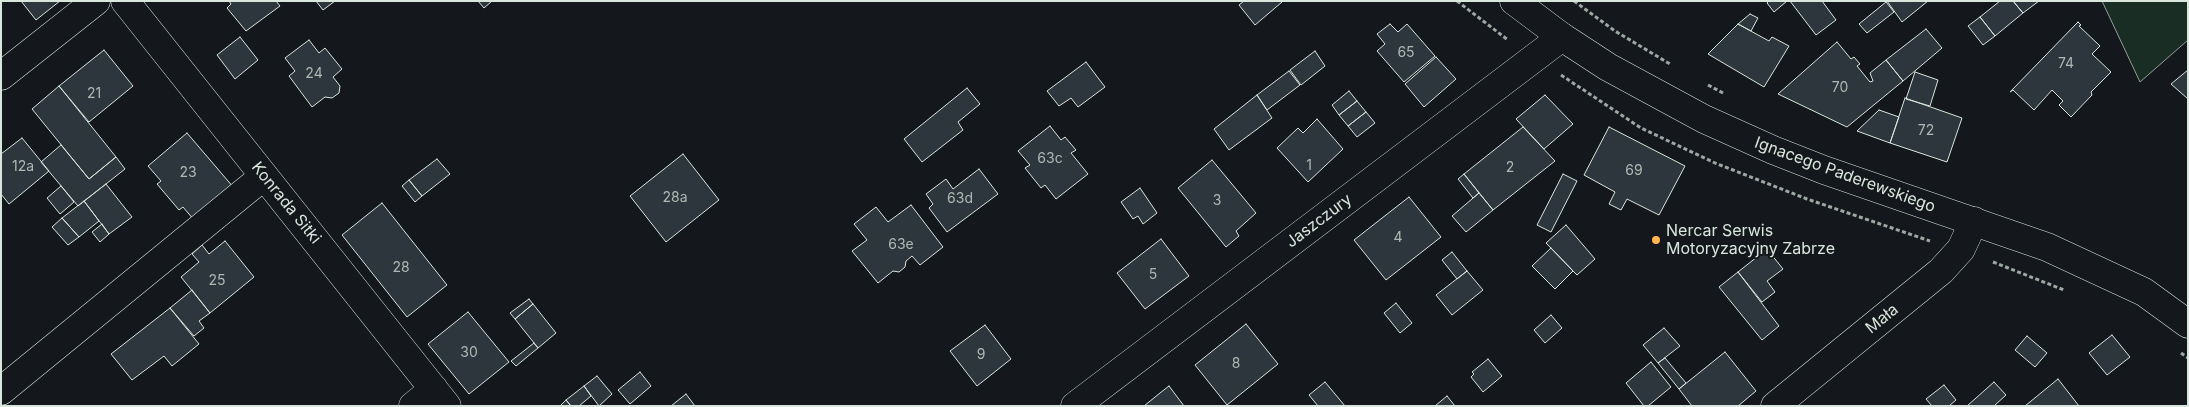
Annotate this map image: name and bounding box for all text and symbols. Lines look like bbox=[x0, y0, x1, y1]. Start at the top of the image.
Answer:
house number: 65 bbox=[1397, 45, 1415, 61]
house number: 74 bbox=[2058, 56, 2074, 72]
house number: 24 bbox=[305, 66, 323, 82]
house number: 70 bbox=[1832, 80, 1848, 96]
house number: 21 bbox=[87, 86, 101, 102]
house number: 72 bbox=[1918, 123, 1934, 139]
street label: Ignacego Paderewskiego bbox=[1752, 133, 1938, 217]
house number: 63c bbox=[1037, 151, 1063, 167]
street label: Konrada Sitki bbox=[247, 158, 325, 248]
house number: 1 bbox=[1306, 158, 1312, 174]
house number: 12a bbox=[12, 159, 34, 175]
house number: 2 bbox=[1506, 160, 1514, 176]
house number: 69 bbox=[1625, 163, 1643, 179]
house number: 23 bbox=[179, 165, 197, 181]
house number: 28a bbox=[662, 190, 688, 206]
street label: Jaszczury bbox=[1282, 190, 1356, 252]
house number: 63d bbox=[947, 191, 973, 207]
house number: 3 bbox=[1213, 193, 1221, 209]
place label: Nercar Serwis Motoryzacyjny Zabrze bbox=[1666, 221, 1835, 259]
house number: 4 bbox=[1393, 230, 1403, 246]
marker: Nercar Serwis Motoryzacyjny Zabrze bbox=[1650, 234, 1662, 246]
house number: 63e bbox=[888, 237, 914, 253]
house number: 28 bbox=[392, 260, 410, 276]
house number: 5 bbox=[1149, 267, 1157, 283]
house number: 25 bbox=[208, 273, 226, 289]
street label: Mała bbox=[1862, 300, 1902, 338]
house number: 30 bbox=[460, 345, 478, 361]
house number: 9 bbox=[977, 347, 985, 363]
house number: 8 bbox=[1232, 356, 1240, 372]

